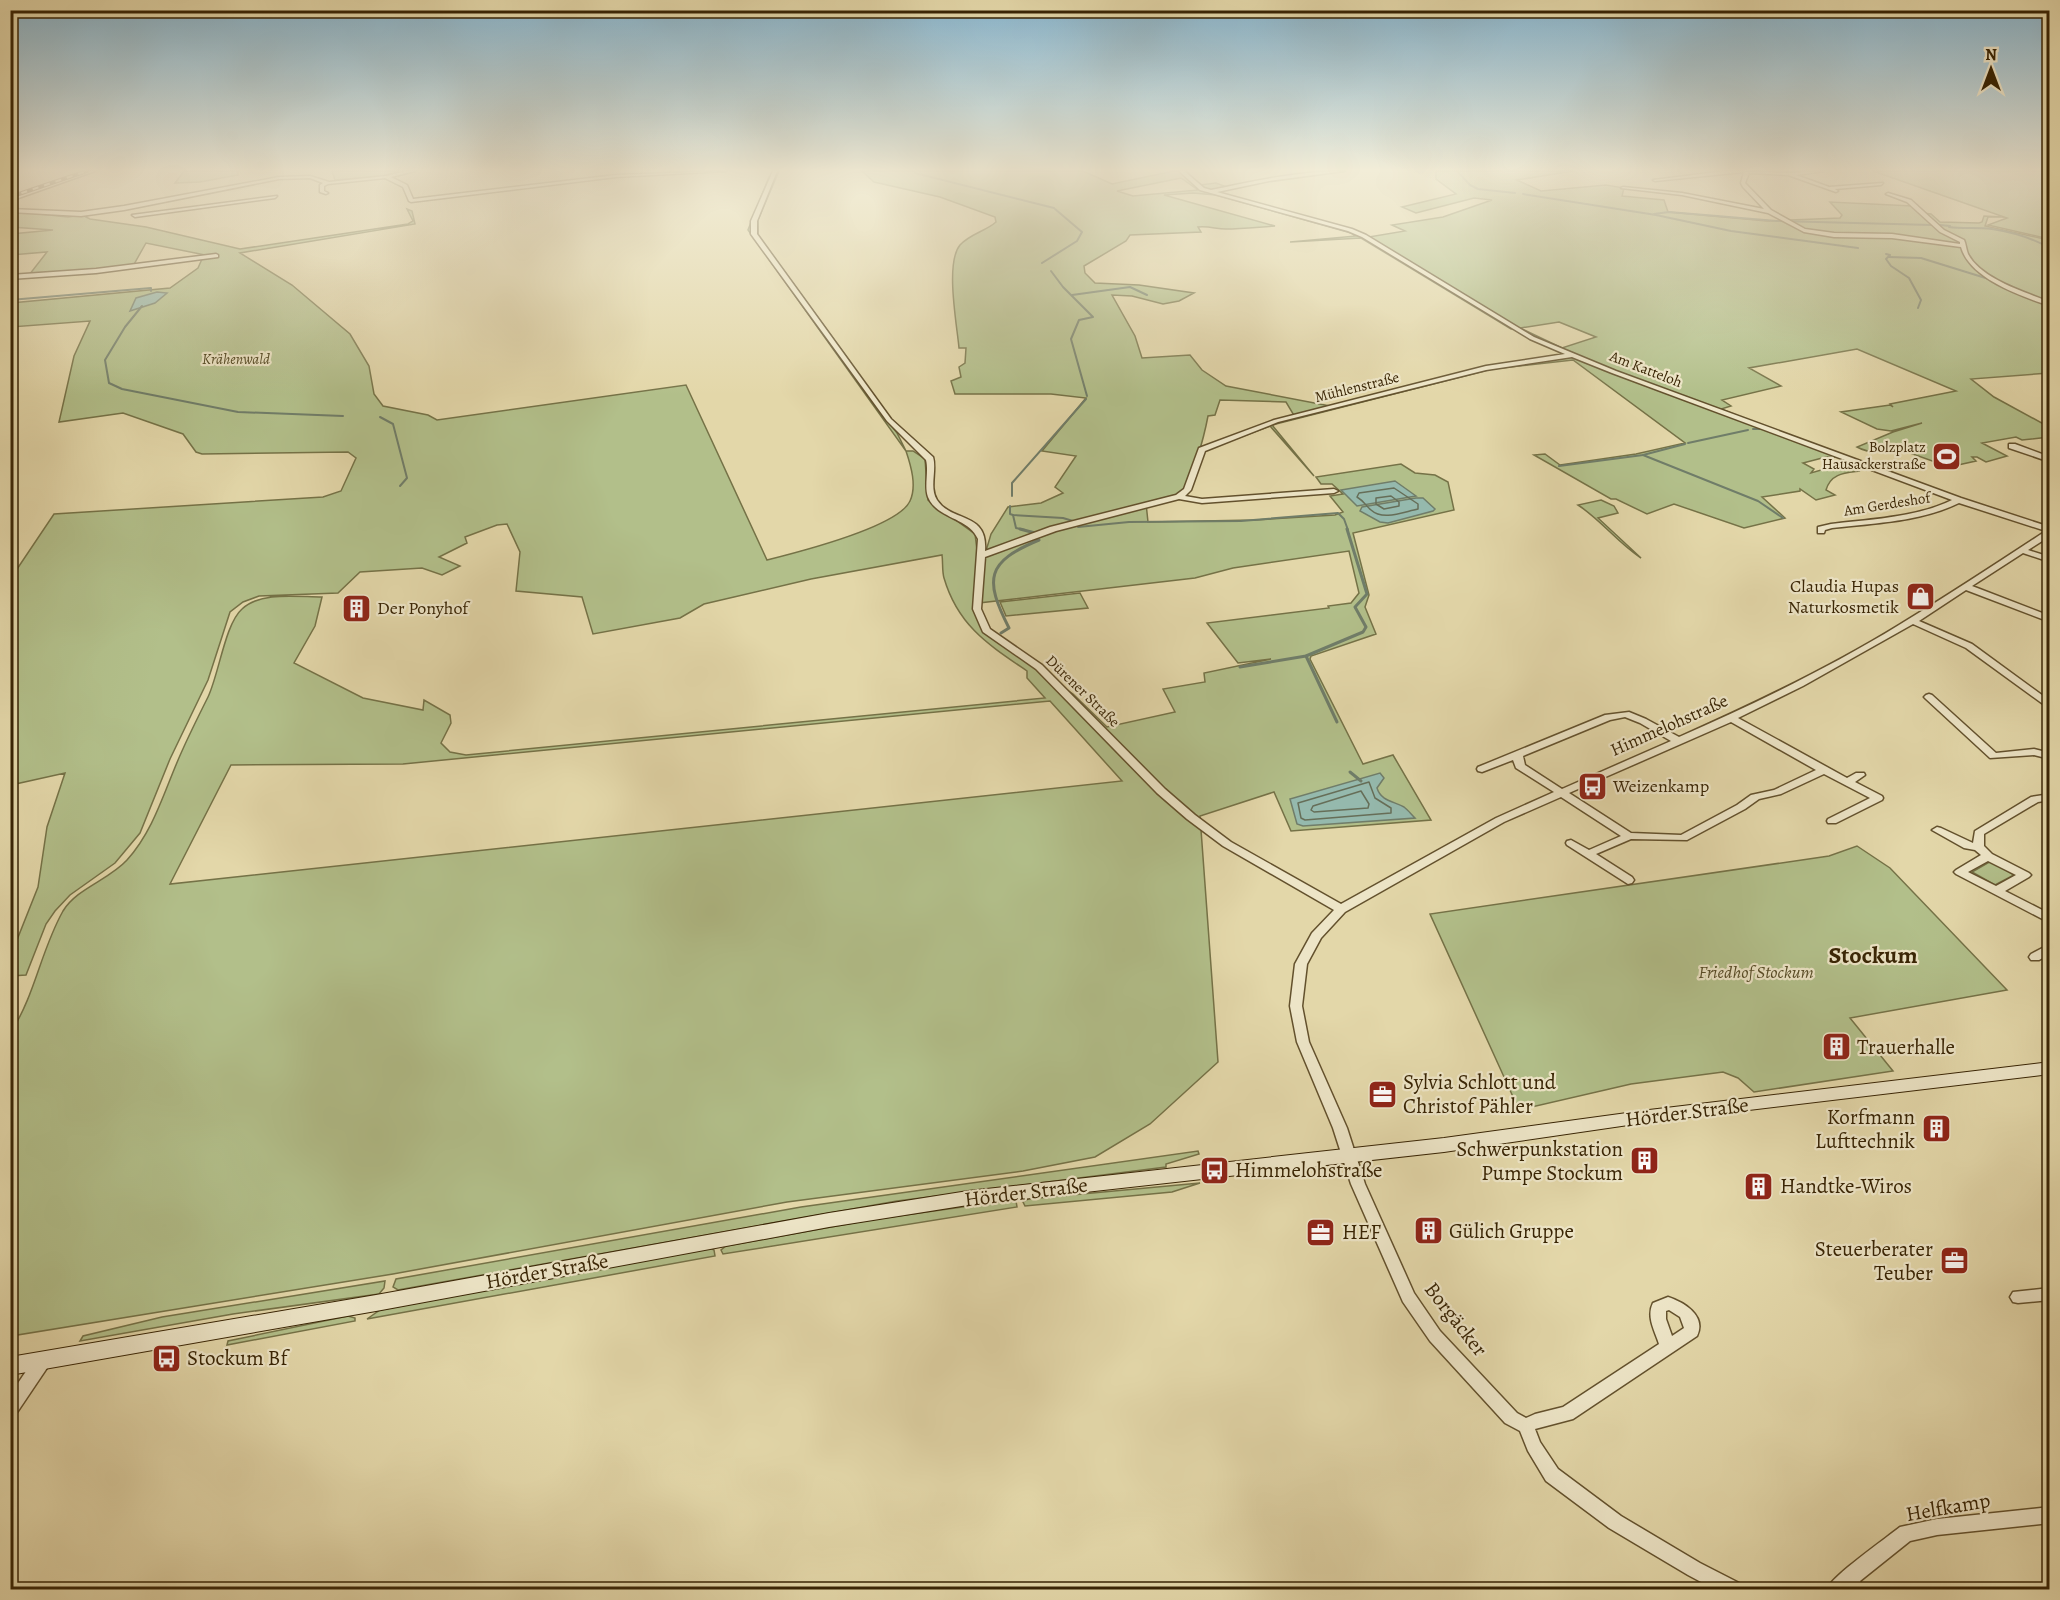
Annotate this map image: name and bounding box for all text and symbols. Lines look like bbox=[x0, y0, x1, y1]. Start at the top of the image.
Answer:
north arrow bbox=[1961, 39, 2021, 99]
text: N bbox=[1985, 44, 1997, 66]
street label: Am Katteloh bbox=[1606, 346, 1685, 392]
park label: Krähenwald bbox=[202, 349, 270, 369]
street label: Mühlenstraße bbox=[1313, 367, 1402, 407]
place label: Bolzplatz Hausackerstraße bbox=[1822, 437, 1926, 474]
sports icon: Bolzplatz Hausackerstraße bbox=[1931, 440, 1963, 472]
street label: Am Gerdeshof bbox=[1841, 487, 1934, 521]
place label: Claudia Hupas Naturkosmetik bbox=[1788, 574, 1899, 619]
shop icon: Claudia Hupas Naturkosmetik bbox=[1904, 580, 1936, 612]
building icon: Der Ponyhof bbox=[340, 592, 372, 624]
place label: Der Ponyhof bbox=[377, 596, 471, 620]
street label: Dürener Straße bbox=[1042, 651, 1125, 732]
street label: Himmelohstraße bbox=[1606, 688, 1732, 762]
bus stop icon: Weizenkamp bbox=[1576, 770, 1608, 802]
place label: Weizenkamp bbox=[1612, 774, 1709, 798]
district label: Stockum bbox=[1828, 939, 1918, 971]
park label: Friedhof Stockum bbox=[1698, 960, 1814, 984]
building icon: Trauerhalle bbox=[1820, 1031, 1852, 1063]
place label: Trauerhalle bbox=[1857, 1033, 1955, 1061]
place label: Sylvia Schlott und Christof Pähler bbox=[1403, 1068, 1557, 1120]
office icon: Sylvia Schlott und Christof Pähler bbox=[1366, 1078, 1398, 1110]
street label: Hörder Straße bbox=[1624, 1091, 1750, 1133]
place label: Korfmann Lufttechnik bbox=[1815, 1103, 1916, 1155]
building icon: Korfmann Lufttechnik bbox=[1920, 1113, 1952, 1145]
place label: Schwerpunkstation Pumpe Stockum bbox=[1456, 1135, 1623, 1187]
building icon: Schwerpunkstation Pumpe Stockum bbox=[1628, 1145, 1660, 1177]
bus stop icon: Himmelohstraße bbox=[1198, 1154, 1230, 1186]
place label: Himmelohstraße bbox=[1235, 1156, 1383, 1184]
building icon: Handtke-Wiros bbox=[1743, 1170, 1775, 1202]
street label: Hörder Straße bbox=[963, 1171, 1089, 1213]
place label: Handtke-Wiros bbox=[1780, 1172, 1912, 1200]
building icon: Gülich Gruppe bbox=[1412, 1215, 1444, 1247]
office icon: HEF bbox=[1305, 1216, 1337, 1248]
place label: Gülich Gruppe bbox=[1449, 1217, 1574, 1245]
place label: HEF bbox=[1342, 1218, 1381, 1246]
place label: Steuerberater Teuber bbox=[1815, 1235, 1933, 1287]
office icon: Steuerberater Teuber bbox=[1938, 1245, 1970, 1277]
street label: Hörder Straße bbox=[483, 1246, 611, 1296]
street label: Borgäcker bbox=[1418, 1276, 1494, 1362]
bus stop icon: Stockum Bf bbox=[150, 1342, 182, 1374]
place label: Stockum Bf bbox=[187, 1344, 290, 1372]
street label: Helfkamp bbox=[1904, 1486, 1992, 1528]

